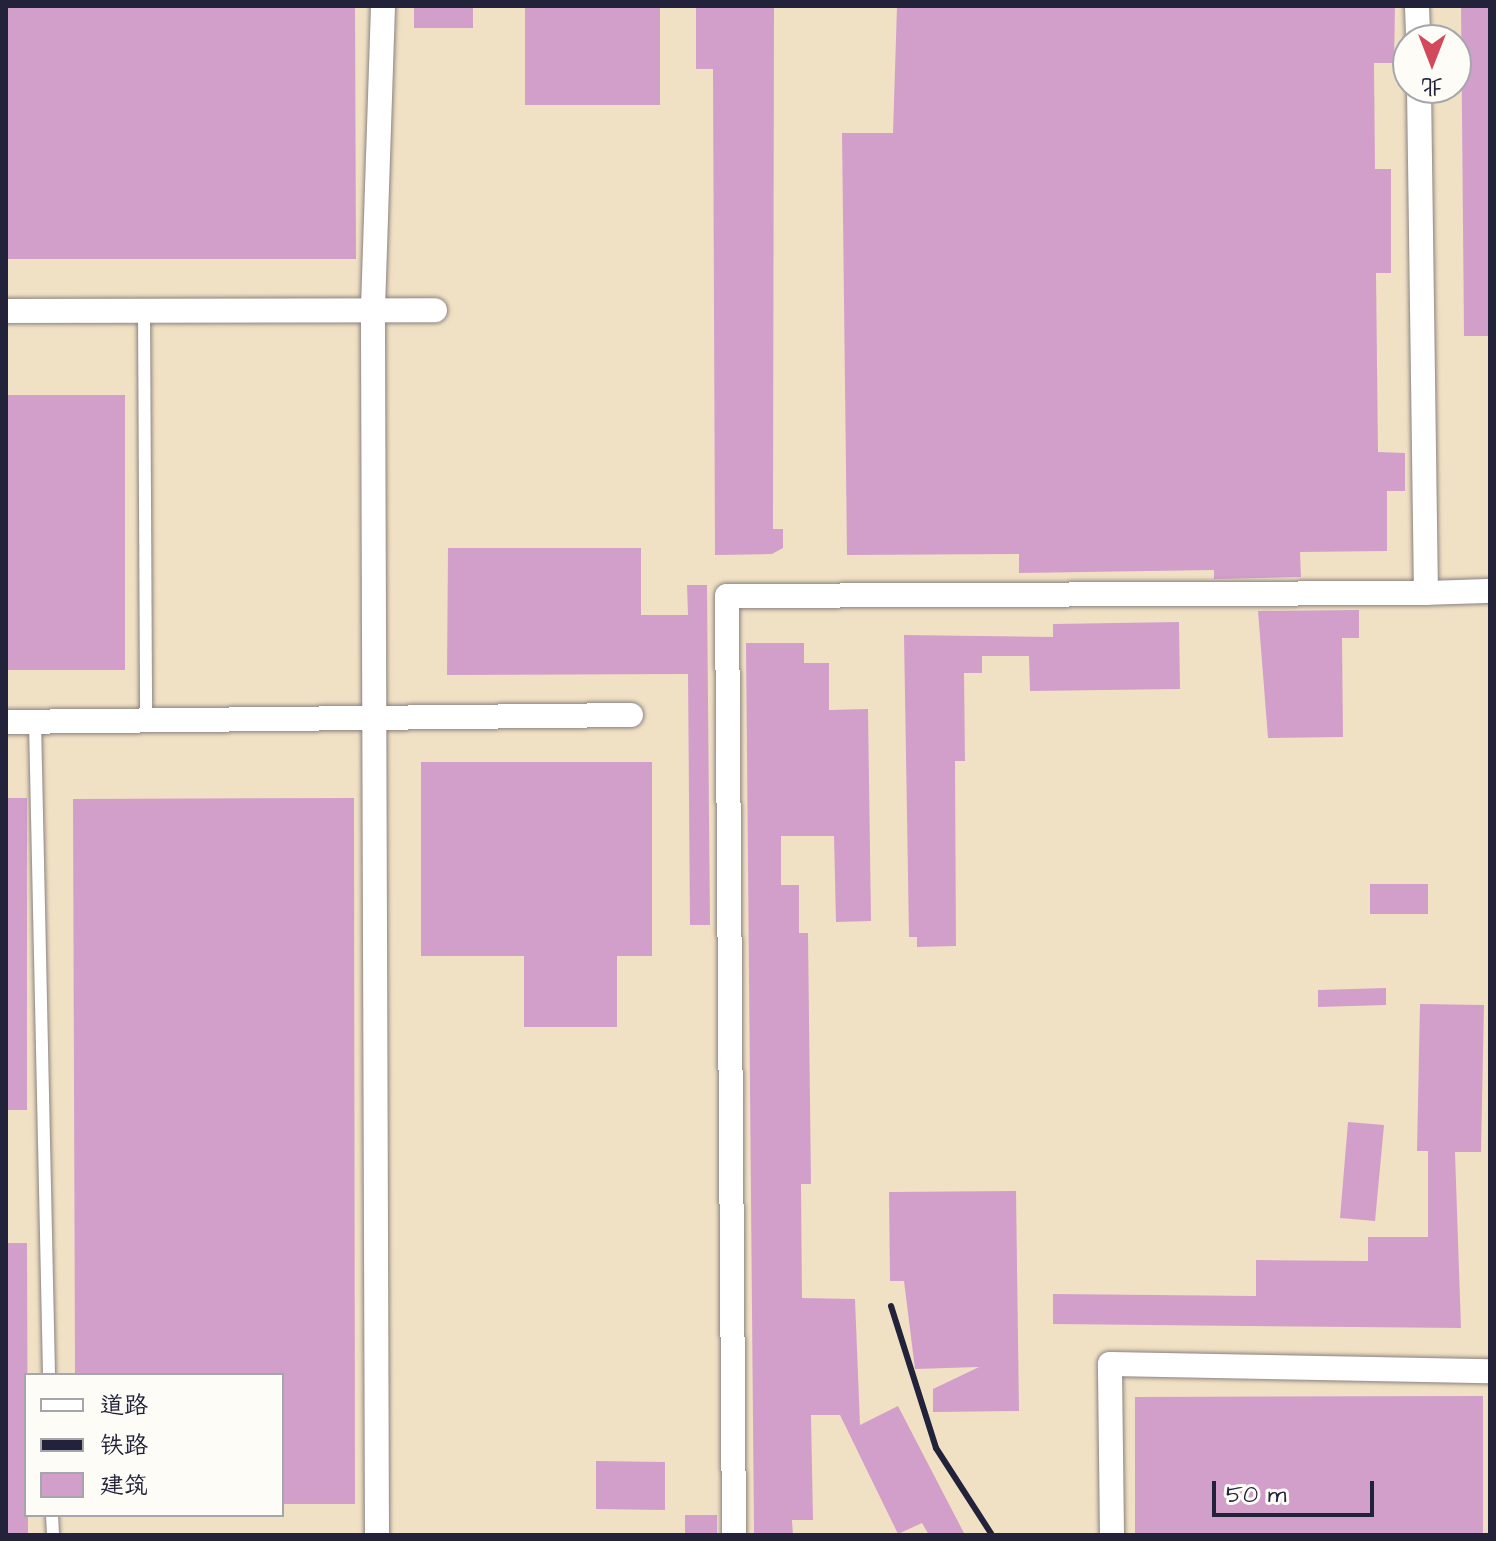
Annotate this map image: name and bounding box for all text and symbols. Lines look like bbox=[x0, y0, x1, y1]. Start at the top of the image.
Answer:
north arrow bbox=[1392, 24, 1472, 104]
text: 北 bbox=[1421, 71, 1443, 102]
legend bbox=[24, 1373, 284, 1517]
text: 道路 bbox=[100, 1389, 148, 1423]
text: 铁路 bbox=[100, 1429, 148, 1463]
scale bar bbox=[1216, 1465, 1378, 1515]
text: 建筑 bbox=[100, 1469, 148, 1503]
text: 50 m bbox=[1226, 1478, 1286, 1512]

